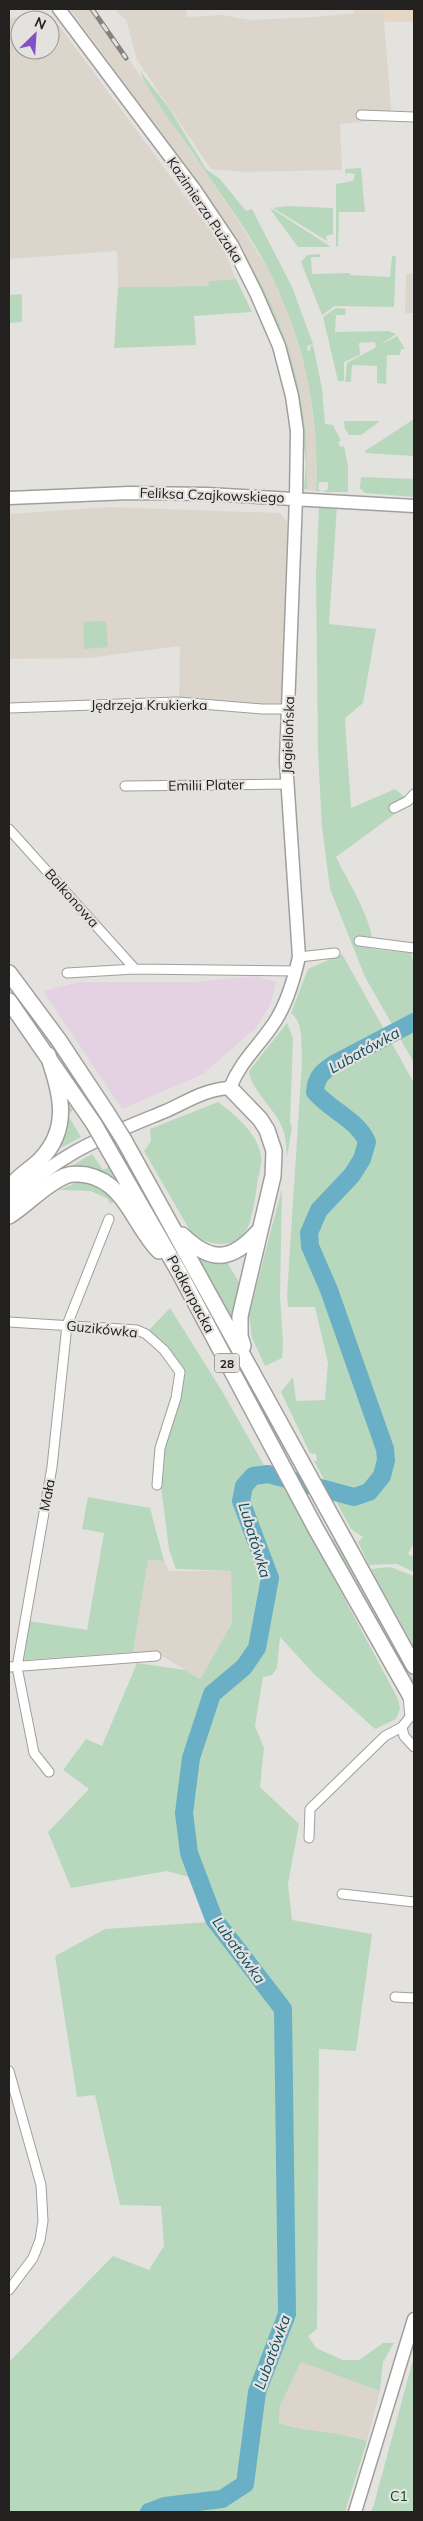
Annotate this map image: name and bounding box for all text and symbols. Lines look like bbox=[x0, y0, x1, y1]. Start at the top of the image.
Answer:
north arrow bbox=[10, 10, 60, 60]
text: N bbox=[32, 13, 49, 34]
street label: Kazimierza Pużaka bbox=[163, 154, 247, 266]
street label: Feliksa Czajkowskiego bbox=[139, 483, 285, 507]
street label: Jędrzeja Krukierka bbox=[91, 696, 207, 714]
street label: Jagiellońska bbox=[278, 696, 298, 774]
street label: Emilii Plater bbox=[168, 775, 245, 795]
street label: Balkonowa bbox=[41, 865, 103, 931]
water label: Lubatówka bbox=[325, 1023, 403, 1077]
street label: Podkarpacka bbox=[163, 1252, 219, 1336]
street label: Guzikówka bbox=[65, 1316, 139, 1342]
road number: 28 bbox=[214, 1354, 240, 1372]
street label: Mała bbox=[35, 1477, 59, 1513]
water label: Lubatówka bbox=[235, 1500, 275, 1580]
water label: Lubatówka bbox=[208, 1913, 270, 1987]
water label: Lubatówka bbox=[250, 2312, 294, 2392]
park label: C1 bbox=[390, 2487, 408, 2505]

